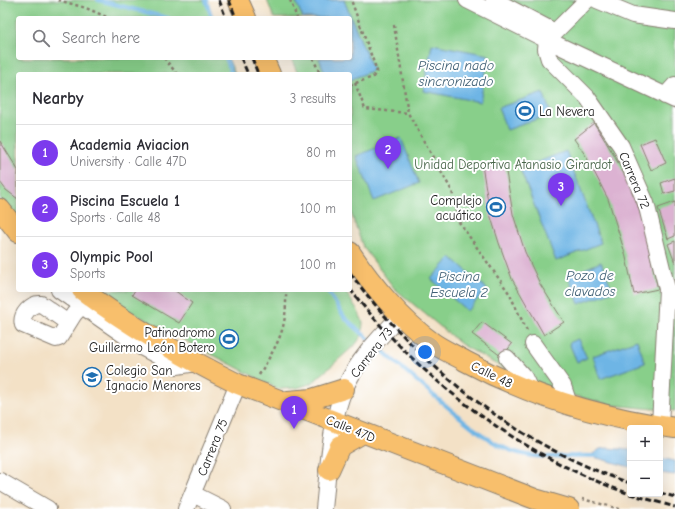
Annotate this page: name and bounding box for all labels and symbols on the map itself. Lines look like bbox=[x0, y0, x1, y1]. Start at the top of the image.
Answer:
water label: Piscina nado sincronizado bbox=[418, 57, 494, 90]
sports icon: La Nevera bbox=[514, 100, 536, 122]
place label: La Nevera bbox=[539, 104, 595, 119]
pin: 2 bbox=[375, 136, 401, 169]
street label: Carrera 72 bbox=[616, 150, 653, 211]
park label: Unidad Deportiva Atanasio Girardot bbox=[414, 157, 613, 172]
pin: 3 bbox=[548, 173, 574, 206]
place label: Complejo acuático bbox=[430, 193, 482, 223]
sports icon: Complejo acuático bbox=[485, 196, 507, 218]
water label: Pozo de clavados bbox=[565, 267, 616, 300]
water label: Piscina Escuela 2 bbox=[430, 268, 488, 301]
street label: Carrera 73 bbox=[347, 324, 396, 381]
place label: Patinodromo Guillermo León Botero bbox=[89, 325, 215, 355]
sports icon: Patinodromo Guillermo León Botero bbox=[218, 328, 240, 350]
your location bbox=[415, 342, 435, 362]
street label: Calle 48 bbox=[469, 358, 515, 391]
place label: Colegio San Ignacio Menores bbox=[106, 363, 201, 393]
school or university icon: Colegio San Ignacio Menores bbox=[81, 366, 103, 388]
pin: 1 bbox=[281, 396, 307, 429]
street label: Calle 47D bbox=[324, 412, 378, 445]
street label: Carrera 75 bbox=[194, 416, 231, 478]

